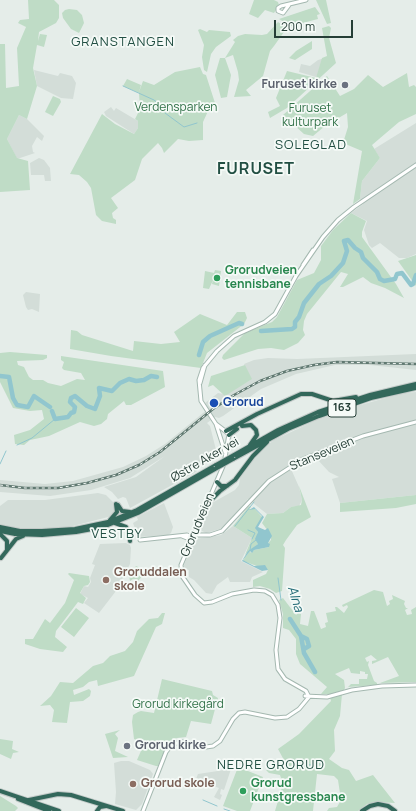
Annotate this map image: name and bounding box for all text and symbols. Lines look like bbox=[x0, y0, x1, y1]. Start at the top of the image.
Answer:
scale bar bbox=[276, 12, 355, 38]
text: 200 m bbox=[281, 18, 315, 35]
district label: GRANSTANGEN bbox=[71, 34, 175, 50]
place label: Furuset kirke bbox=[261, 78, 337, 92]
marker: Furuset kirke bbox=[340, 80, 350, 90]
park label: Verdensparken bbox=[134, 101, 218, 115]
park label: Furuset kulturpark bbox=[282, 102, 338, 130]
district label: SOLEGLAD bbox=[275, 137, 347, 153]
district label: FURUSET bbox=[217, 160, 295, 180]
place label: Grorudveien tennisbane bbox=[225, 264, 297, 292]
marker: Grorudveien tennisbane bbox=[212, 273, 222, 283]
place label: Grorud bbox=[223, 396, 264, 410]
marker: Grorud bbox=[208, 397, 220, 409]
road number: 163 bbox=[328, 399, 356, 417]
street label: Stanseveien bbox=[288, 434, 356, 474]
street label: Østre Aker vei bbox=[168, 435, 242, 485]
street label: Grorudveien bbox=[178, 491, 218, 559]
district label: VESTBY bbox=[91, 526, 143, 542]
place label: Groruddalen skole bbox=[114, 566, 187, 594]
marker: Groruddalen skole bbox=[101, 575, 111, 585]
water label: Alna bbox=[284, 584, 306, 614]
park label: Grorud kirkegård bbox=[132, 698, 224, 712]
place label: Grorud kirke bbox=[135, 739, 206, 753]
marker: Grorud kirke bbox=[122, 741, 132, 751]
district label: NEDRE GRORUD bbox=[217, 757, 325, 773]
place label: Grorud skole bbox=[141, 777, 215, 791]
place label: Grorud kunstgressbane bbox=[251, 777, 345, 805]
marker: Grorud skole bbox=[128, 779, 138, 789]
marker: Grorud kunstgressbane bbox=[238, 786, 248, 796]

